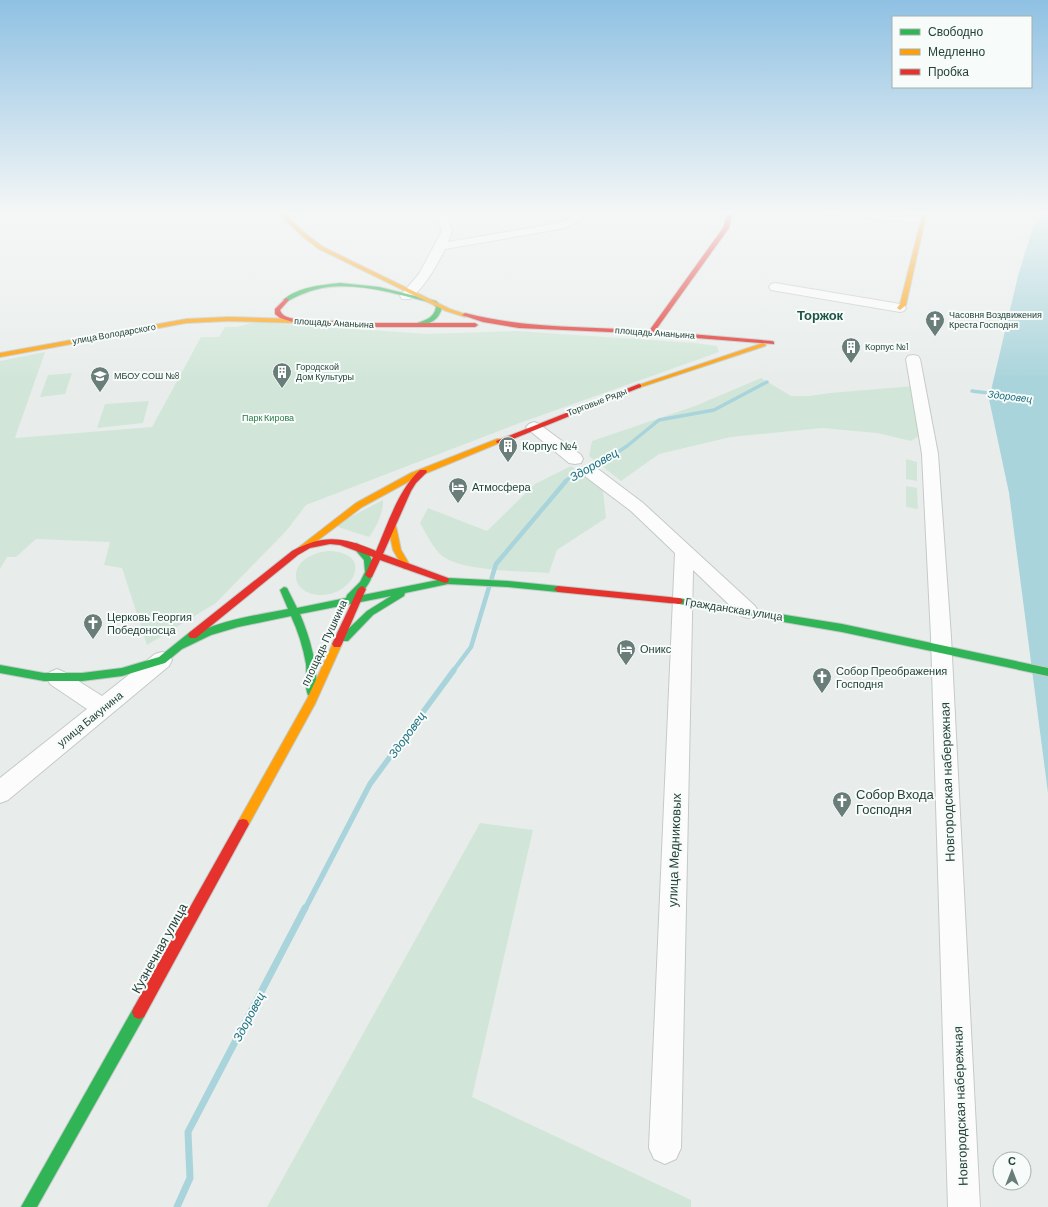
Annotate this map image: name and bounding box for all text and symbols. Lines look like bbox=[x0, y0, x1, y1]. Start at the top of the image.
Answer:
legend bbox=[892, 16, 1032, 88]
text: Свободно bbox=[928, 24, 983, 39]
text: Медленно bbox=[928, 44, 985, 59]
text: Пробка bbox=[928, 64, 969, 79]
district label: Торжок bbox=[797, 307, 844, 323]
church icon: Часовня Воздвижения Креста Господня bbox=[924, 309, 946, 337]
place label: Часовня Воздвижения Креста Господня bbox=[949, 309, 1042, 330]
street label: площадь Ананьина bbox=[294, 315, 374, 330]
street label: улица Володарского bbox=[71, 321, 156, 346]
street label: площадь Ананьина bbox=[615, 324, 695, 341]
building icon: Корпус №1 bbox=[840, 336, 862, 364]
place label: Корпус №1 bbox=[865, 341, 909, 352]
building icon: Городской Дом Культуры bbox=[271, 361, 293, 389]
place label: Городской Дом Культуры bbox=[296, 361, 354, 382]
school or university icon: МБОУ СОШ №8 bbox=[89, 365, 111, 393]
place label: МБОУ СОШ №8 bbox=[114, 370, 180, 381]
street label: Торговые Ряды bbox=[565, 385, 628, 418]
water label: Здоровец bbox=[987, 387, 1033, 405]
park label: Парк Кирова bbox=[242, 412, 294, 423]
building icon: Корпус №4 bbox=[497, 435, 519, 463]
place label: Корпус №4 bbox=[522, 439, 578, 452]
water label: Здоровец bbox=[567, 445, 621, 484]
hotel icon: Атмосфера bbox=[447, 476, 469, 504]
place label: Атмосфера bbox=[472, 480, 532, 493]
street label: Гражданская улица bbox=[684, 594, 785, 623]
street label: площадь Пушкина bbox=[298, 597, 350, 688]
place label: Церковь Георгия Победоносца bbox=[107, 610, 192, 636]
church icon: Церковь Георгия Победоносца bbox=[82, 612, 104, 640]
hotel icon: Оникс bbox=[615, 638, 637, 666]
place label: Оникс bbox=[640, 642, 672, 655]
place label: Собор Преображения Господня bbox=[836, 664, 947, 690]
church icon: Собор Преображения Господня bbox=[811, 666, 833, 694]
street label: улица Бакунина bbox=[54, 688, 126, 749]
street label: Новгородская набережная bbox=[936, 702, 958, 862]
water label: Здоровец bbox=[385, 709, 428, 761]
place label: Собор Входа Господня bbox=[856, 786, 935, 817]
church icon: Собор Входа Господня bbox=[831, 790, 853, 818]
street label: улица Медниковых bbox=[664, 792, 684, 907]
street label: Кузнечная улица bbox=[128, 899, 191, 996]
water label: Здоровец bbox=[229, 989, 268, 1044]
street label: Новгородская набережная bbox=[949, 1026, 971, 1186]
north arrow bbox=[992, 1151, 1032, 1191]
text: С bbox=[1008, 1154, 1016, 1167]

